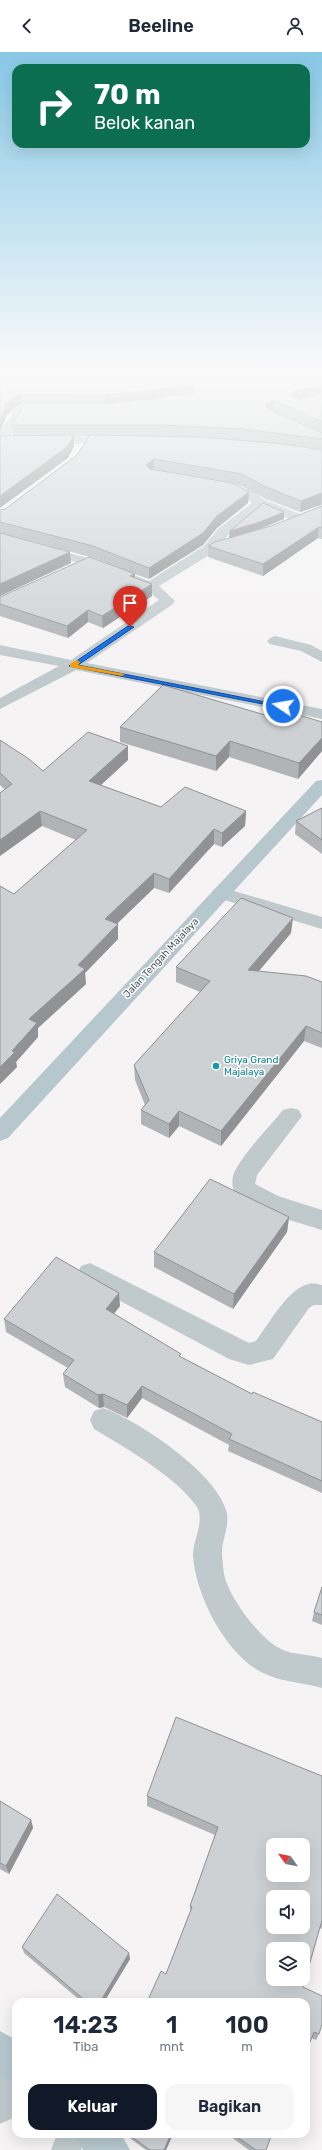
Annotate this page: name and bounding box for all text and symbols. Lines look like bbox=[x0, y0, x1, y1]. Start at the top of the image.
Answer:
icon: back bbox=[16, 15, 38, 37]
text: Beeline bbox=[128, 15, 194, 37]
icon: person bbox=[284, 15, 306, 37]
text: 70 m bbox=[94, 78, 161, 111]
icon: right bbox=[28, 80, 80, 132]
text: Belok kanan bbox=[94, 112, 195, 134]
pin bbox=[113, 586, 147, 627]
icon: arrive bbox=[119, 592, 141, 614]
position arrow bbox=[262, 685, 304, 727]
street label: Jalan Tengah Majalaya bbox=[121, 916, 201, 1000]
place label: Griya Grand Majalaya bbox=[224, 1054, 278, 1078]
marker: Griya Grand Majalaya bbox=[211, 1061, 221, 1071]
north arrow bbox=[266, 1838, 310, 1882]
map controls bbox=[266, 1838, 310, 1986]
button: sound bbox=[266, 1890, 310, 1934]
button: layers bbox=[266, 1942, 310, 1986]
text: 14:23 bbox=[53, 2011, 118, 2039]
text: 1 bbox=[166, 2011, 177, 2039]
text: 100 bbox=[225, 2011, 269, 2039]
text: Tiba bbox=[73, 2039, 99, 2054]
text: mnt bbox=[159, 2039, 184, 2054]
text: m bbox=[241, 2039, 253, 2054]
button: Keluar bbox=[28, 2084, 157, 2130]
button: Bagikan bbox=[165, 2084, 294, 2130]

